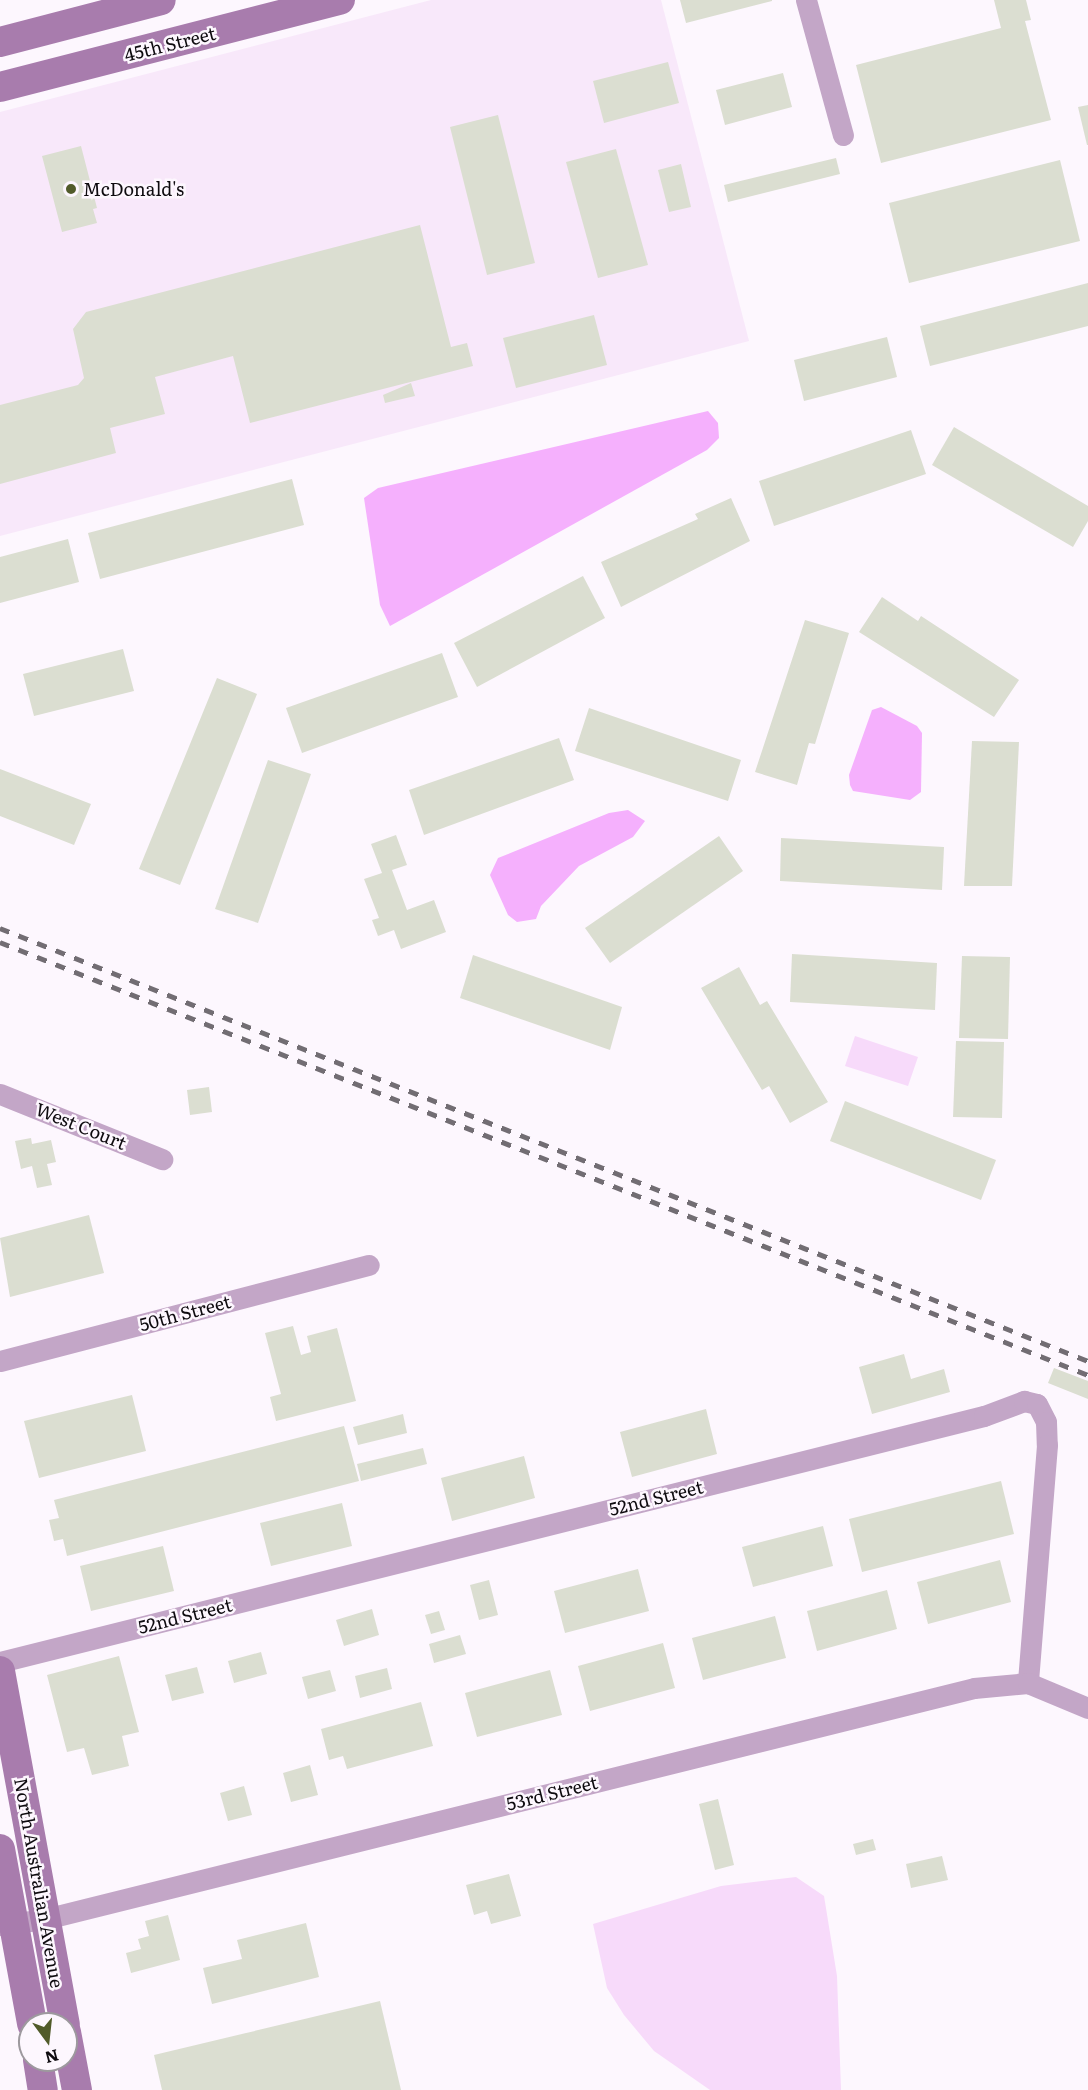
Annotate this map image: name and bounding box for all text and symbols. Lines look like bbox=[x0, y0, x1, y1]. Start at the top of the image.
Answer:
street label: 45th Street bbox=[122, 22, 218, 66]
place label: McDonald's bbox=[83, 178, 184, 200]
marker: McDonald's bbox=[64, 182, 78, 196]
street label: West Court bbox=[32, 1098, 130, 1154]
street label: 50th Street bbox=[137, 1290, 233, 1336]
street label: 52nd Street bbox=[607, 1476, 705, 1520]
street label: 52nd Street bbox=[136, 1594, 234, 1638]
street label: 53rd Street bbox=[504, 1771, 600, 1815]
street label: North Australian Avenue bbox=[10, 1776, 68, 1990]
north arrow bbox=[18, 2012, 78, 2072]
text: N bbox=[43, 2044, 62, 2071]

